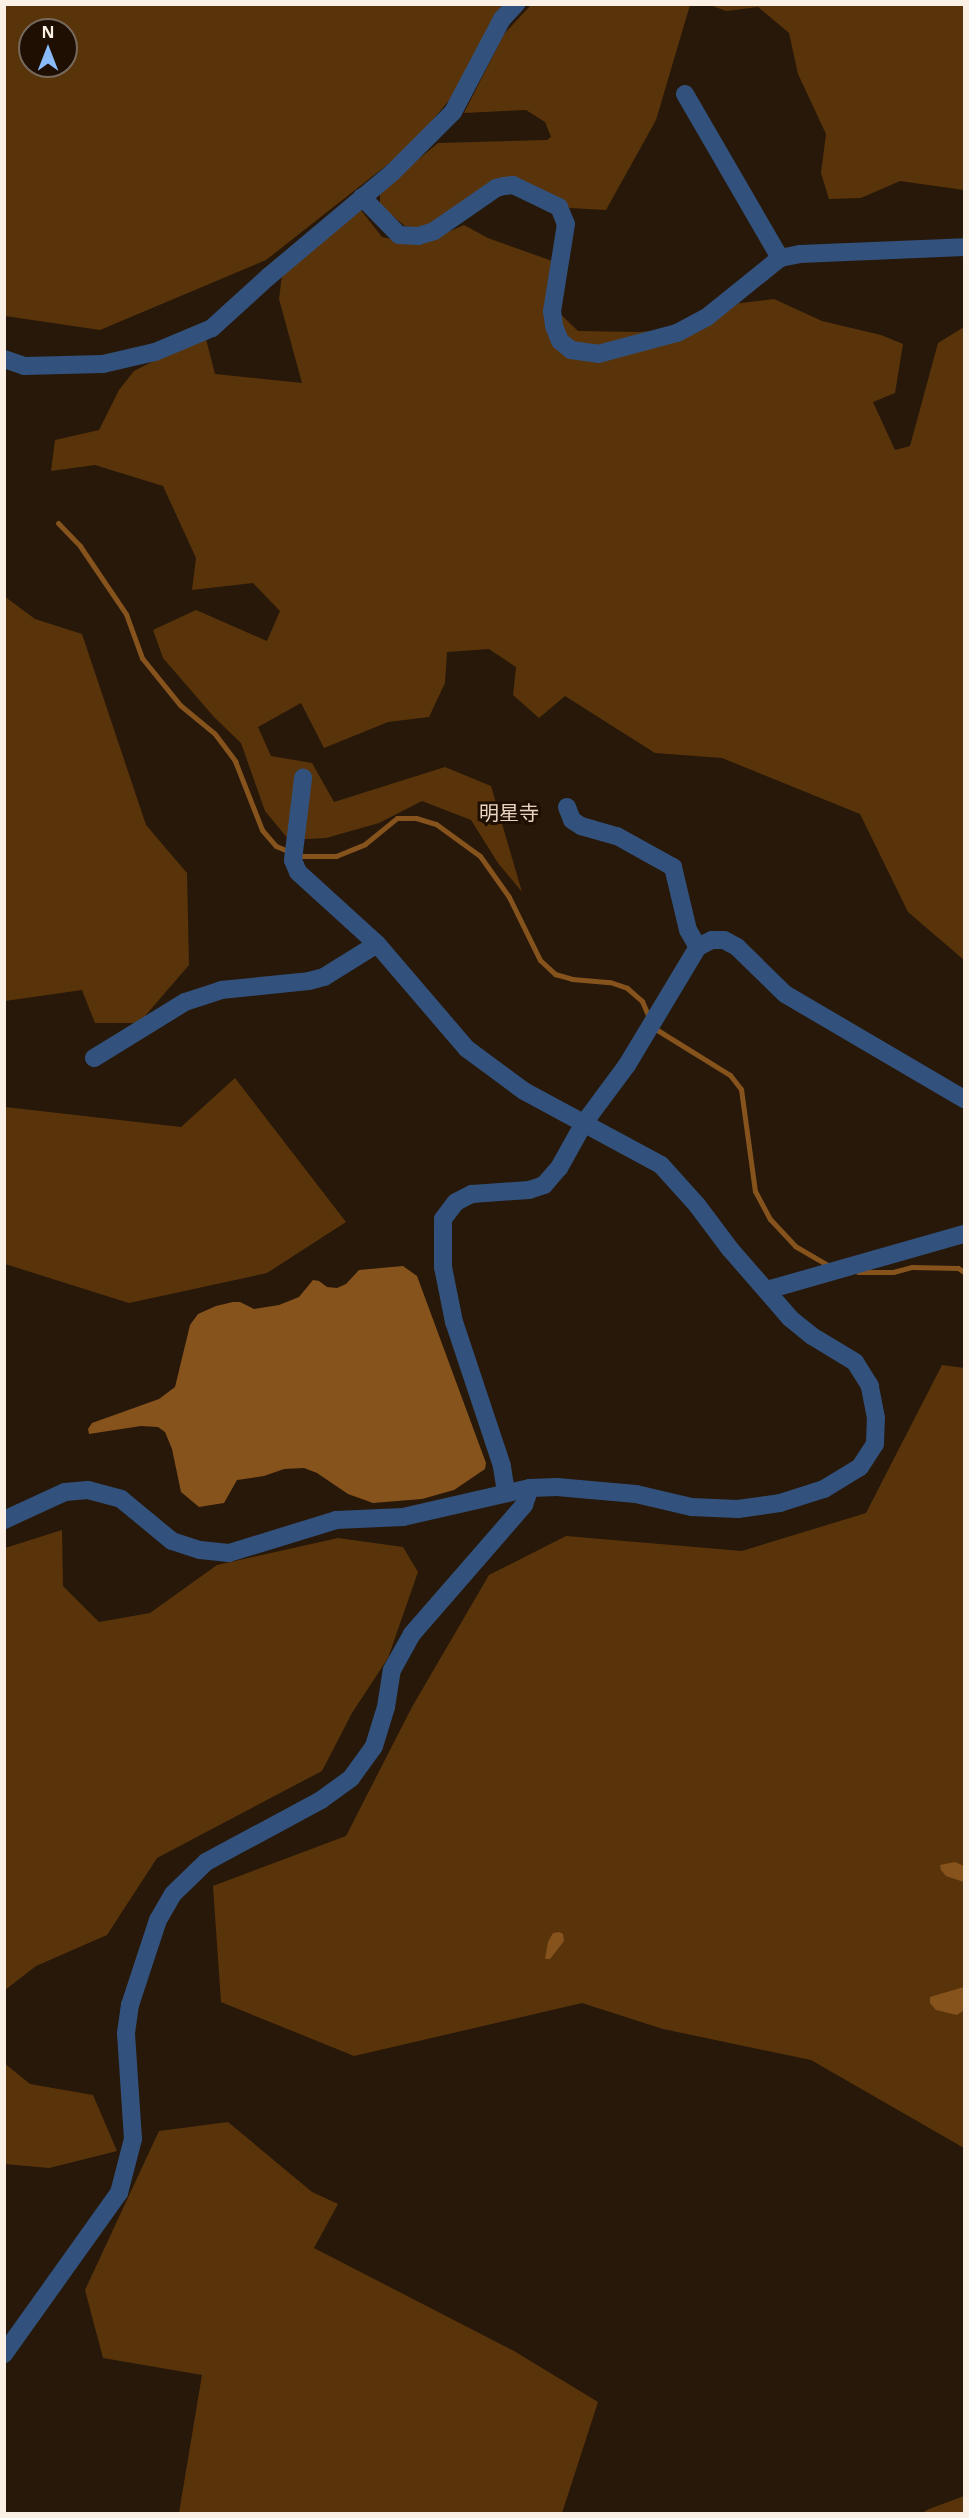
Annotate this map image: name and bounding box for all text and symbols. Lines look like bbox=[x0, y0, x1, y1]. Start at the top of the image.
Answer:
north arrow bbox=[18, 18, 78, 78]
text: N bbox=[41, 21, 55, 43]
district label: 明星寺 bbox=[479, 800, 539, 824]

